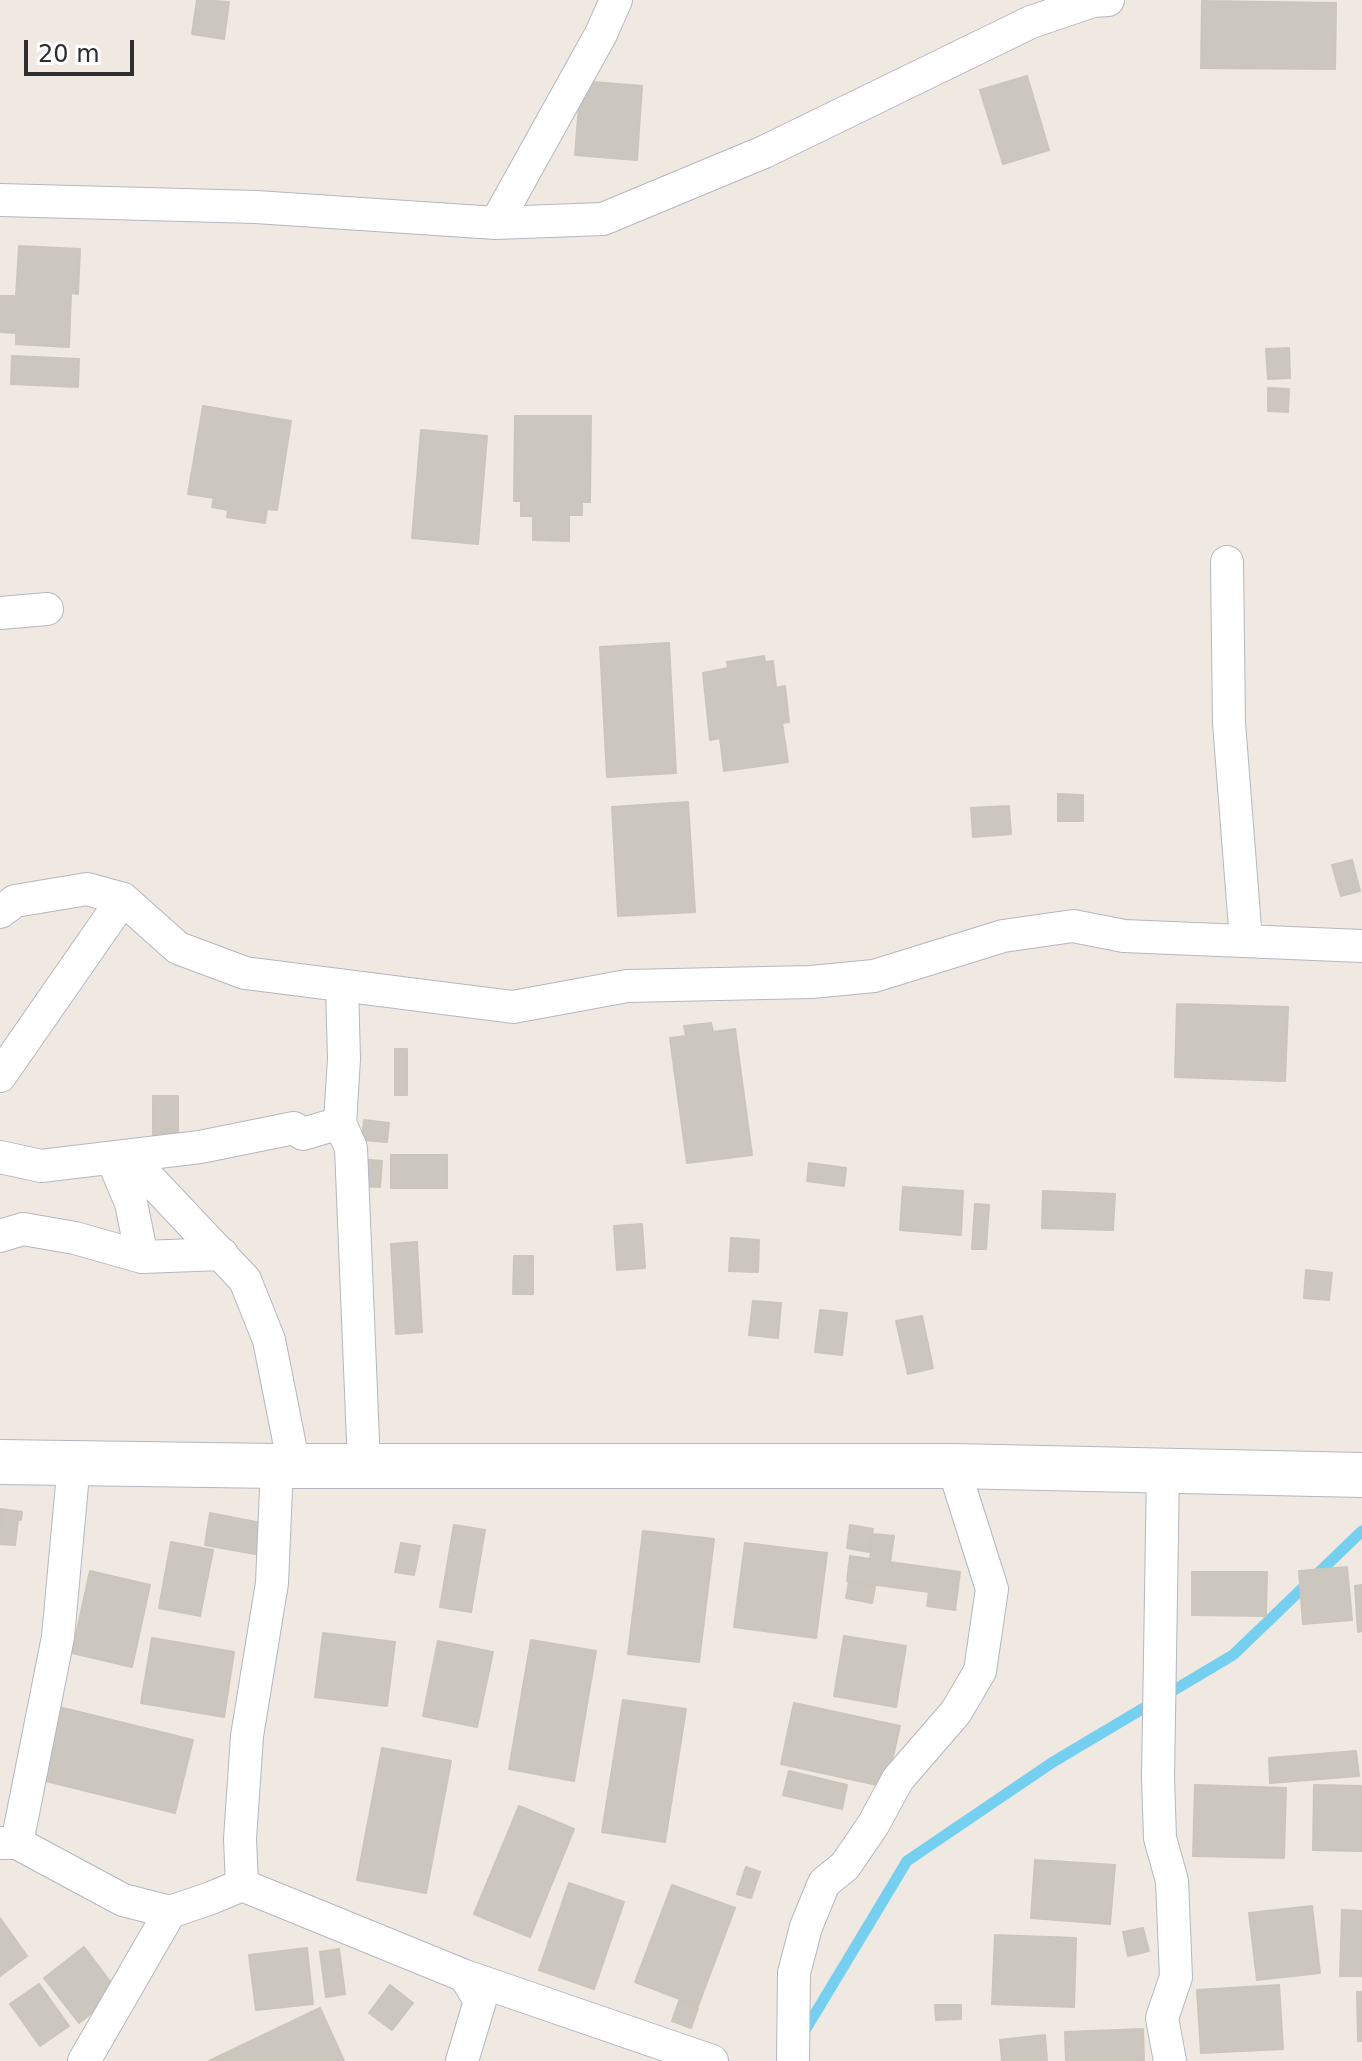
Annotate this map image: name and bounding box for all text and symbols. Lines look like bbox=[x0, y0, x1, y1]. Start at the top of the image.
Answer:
scale bar bbox=[28, 24, 138, 74]
text: 20 m bbox=[38, 40, 100, 68]

